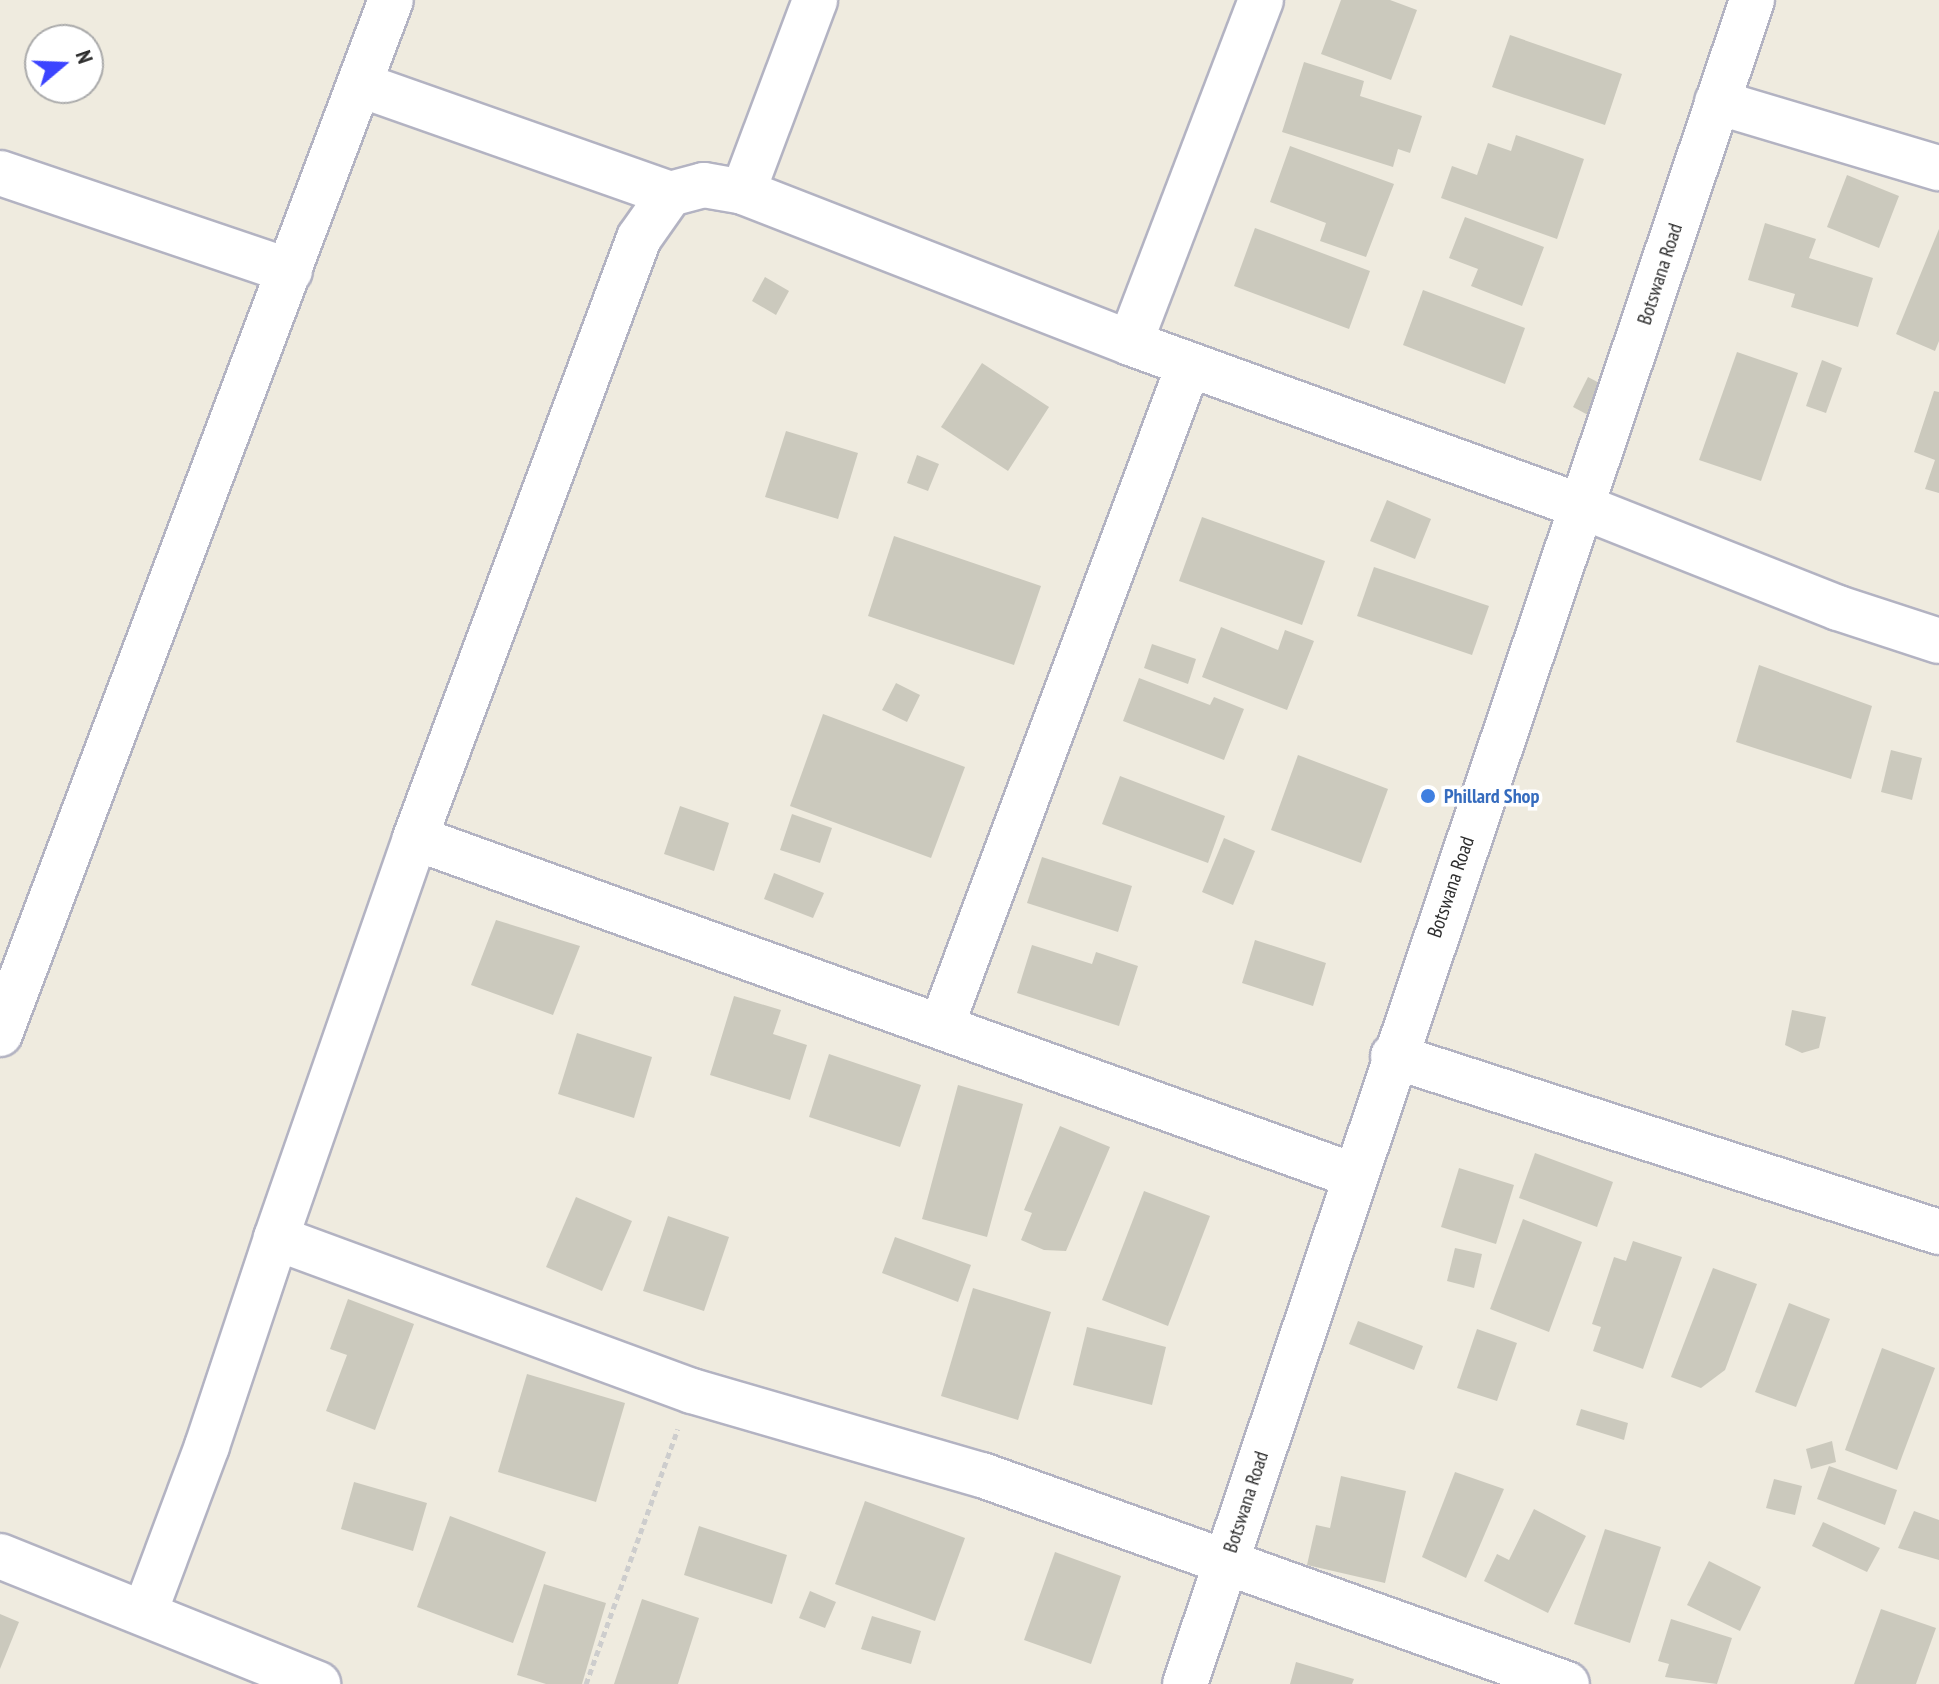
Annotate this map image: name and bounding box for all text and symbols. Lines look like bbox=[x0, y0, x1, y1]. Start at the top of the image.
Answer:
north arrow bbox=[24, 24, 104, 104]
text: N bbox=[70, 47, 100, 67]
street label: Botswana Road bbox=[1632, 220, 1688, 328]
place label: Phillard Shop bbox=[1444, 784, 1539, 808]
marker: Phillard Shop bbox=[1419, 787, 1437, 805]
street label: Botswana Road bbox=[1423, 833, 1479, 941]
street label: Botswana Road bbox=[1218, 1448, 1274, 1556]

